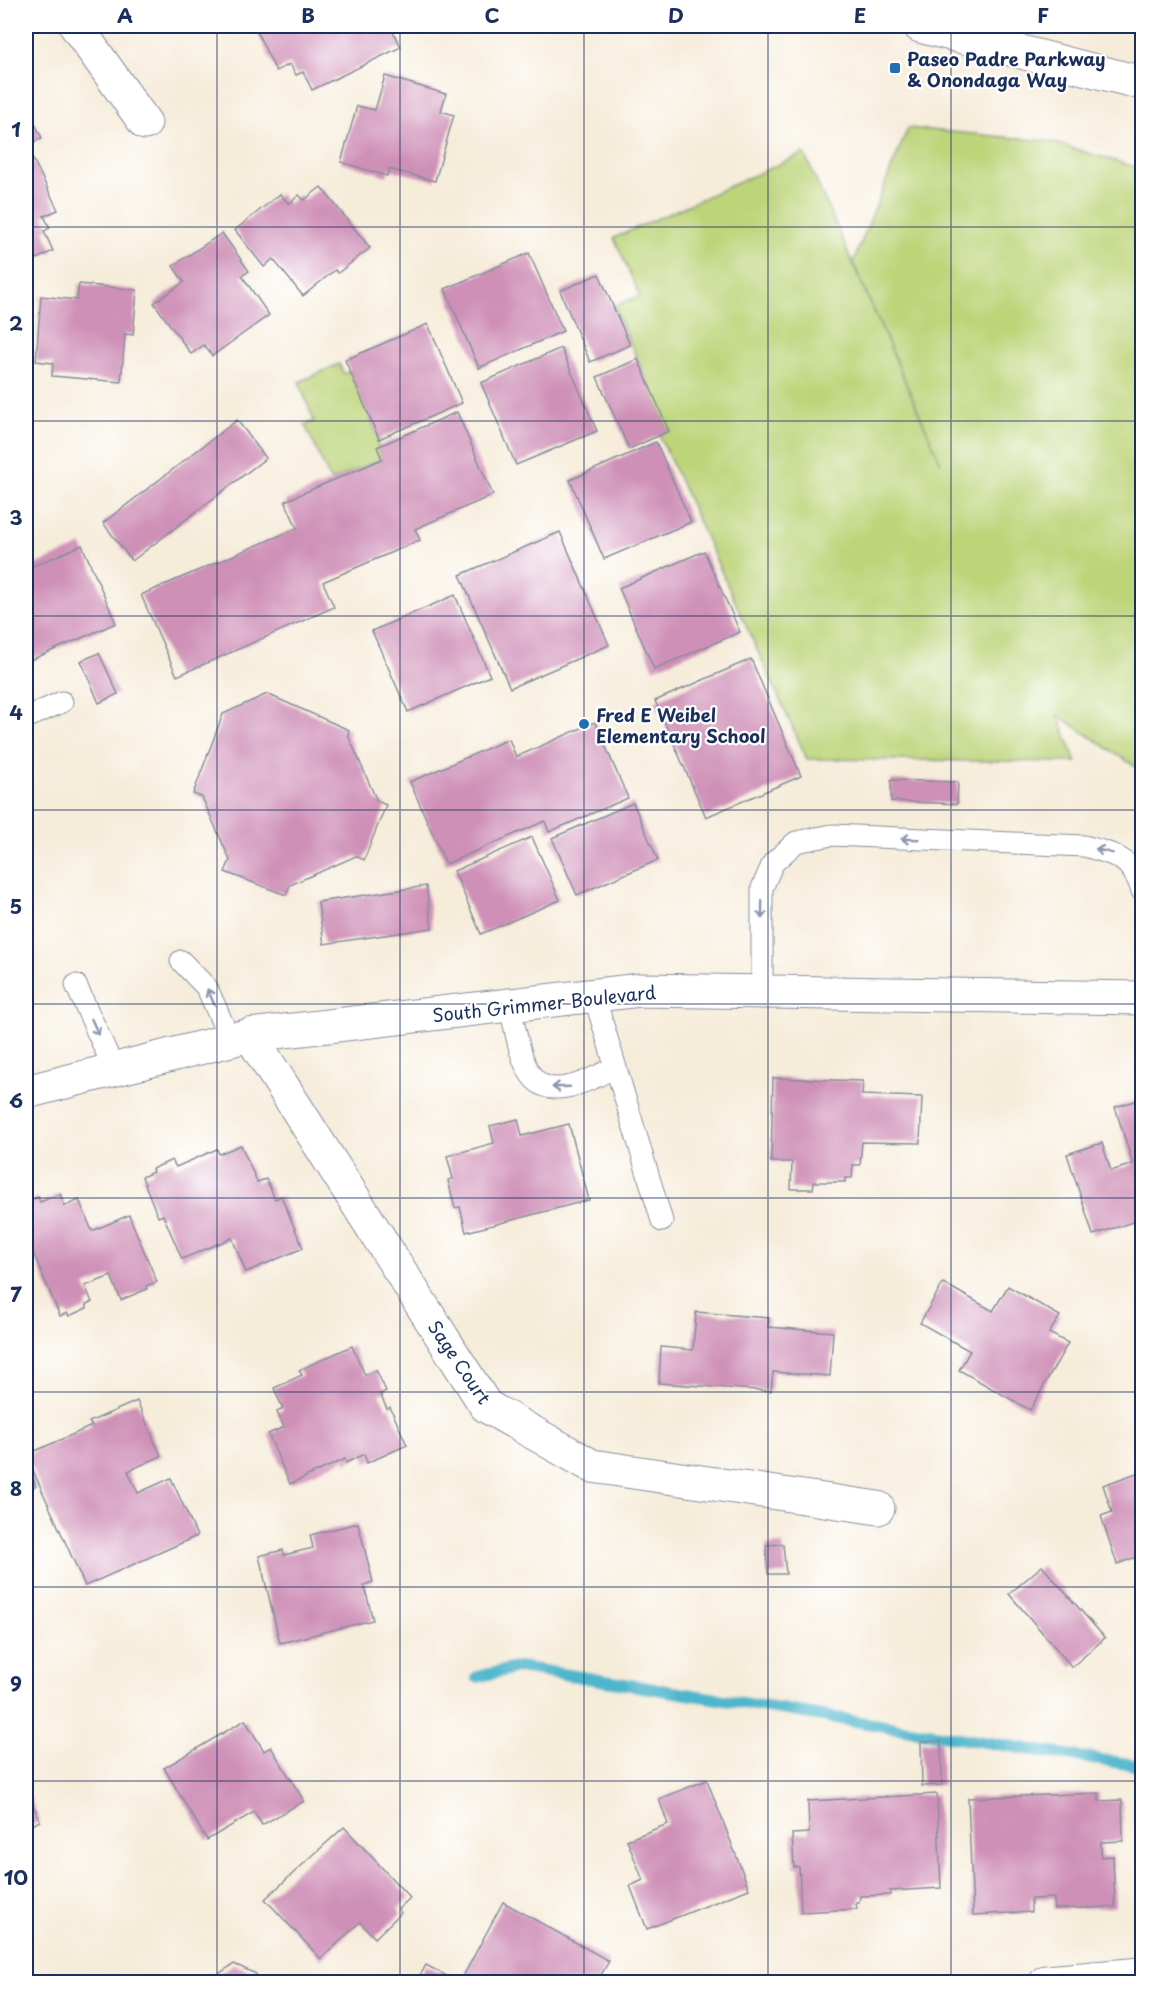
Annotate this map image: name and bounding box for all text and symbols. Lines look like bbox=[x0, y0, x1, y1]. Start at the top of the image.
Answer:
text: A bbox=[117, 0, 133, 30]
text: B bbox=[301, 0, 315, 30]
text: C bbox=[484, 0, 500, 30]
text: D bbox=[668, 0, 684, 30]
text: E bbox=[854, 0, 866, 30]
text: F bbox=[1037, 0, 1049, 30]
place label: Paseo Padre Parkway & Onondaga Way bbox=[907, 45, 1105, 93]
marker: Paseo Padre Parkway & Onondaga Way bbox=[888, 61, 902, 75]
text: 1 bbox=[11, 114, 21, 144]
text: 2 bbox=[9, 308, 23, 338]
text: 3 bbox=[9, 502, 23, 532]
text: 4 bbox=[9, 697, 23, 727]
place label: Fred E Weibel Elementary School bbox=[596, 701, 766, 749]
marker: Fred E Weibel Elementary School bbox=[577, 717, 591, 731]
one-way arrow bbox=[901, 833, 921, 844]
one-way arrow bbox=[1095, 845, 1114, 857]
text: 5 bbox=[10, 891, 22, 921]
one-way arrow bbox=[756, 900, 768, 920]
street label: South Grimmer Boulevard bbox=[431, 978, 657, 1028]
one-way arrow bbox=[205, 989, 216, 1007]
one-way arrow bbox=[90, 1017, 101, 1036]
one-way arrow bbox=[552, 1081, 572, 1092]
text: 6 bbox=[9, 1085, 23, 1115]
text: 7 bbox=[10, 1279, 22, 1309]
street label: Sage Court bbox=[422, 1315, 498, 1409]
text: 8 bbox=[10, 1473, 22, 1503]
text: 9 bbox=[10, 1668, 22, 1698]
text: 10 bbox=[4, 1862, 28, 1892]

